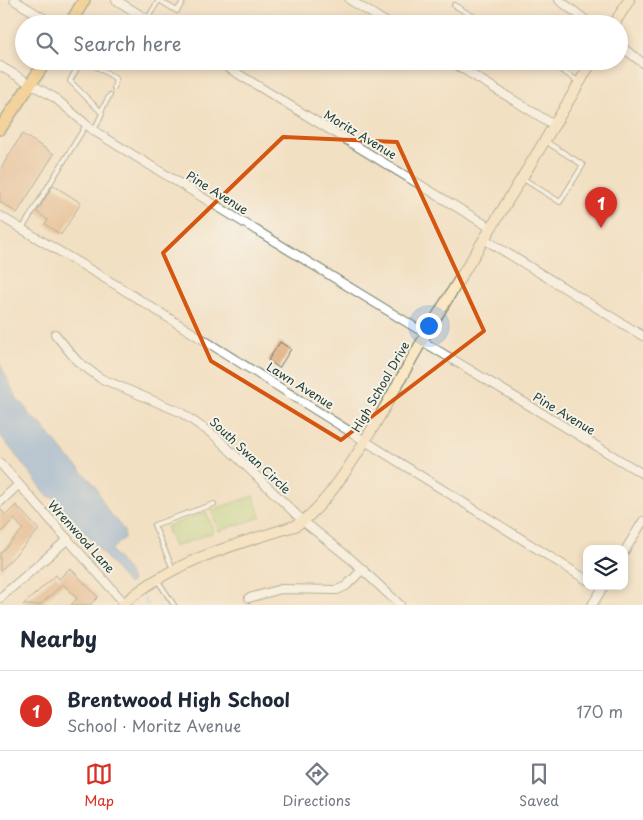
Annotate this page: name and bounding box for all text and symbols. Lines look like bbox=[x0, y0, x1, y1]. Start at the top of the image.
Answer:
search box bbox=[15, 15, 628, 70]
icon: search bbox=[33, 29, 61, 57]
text: Search here bbox=[73, 29, 182, 57]
street label: Moritz Avenue bbox=[321, 105, 400, 163]
street label: Pine Avenue bbox=[183, 166, 252, 219]
pin: 1 bbox=[585, 187, 617, 228]
your location bbox=[416, 313, 442, 339]
street label: High School Drive bbox=[347, 338, 414, 435]
street label: Lawn Avenue bbox=[263, 357, 338, 413]
street label: Pine Avenue bbox=[530, 387, 599, 439]
street label: South Swan Circle bbox=[206, 413, 295, 498]
street label: Wrenwood Lane bbox=[44, 496, 120, 577]
map controls bbox=[583, 545, 628, 590]
button: layers bbox=[583, 545, 628, 590]
text: Nearby bbox=[20, 622, 97, 654]
text: Brentwood High School bbox=[67, 685, 290, 713]
text: 1 bbox=[32, 699, 40, 723]
text: 170 m bbox=[577, 699, 623, 723]
text: School · Moritz Avenue bbox=[67, 713, 241, 737]
tab: Map bbox=[84, 760, 114, 811]
tab: Directions bbox=[283, 760, 351, 811]
tab: Saved bbox=[519, 760, 559, 811]

